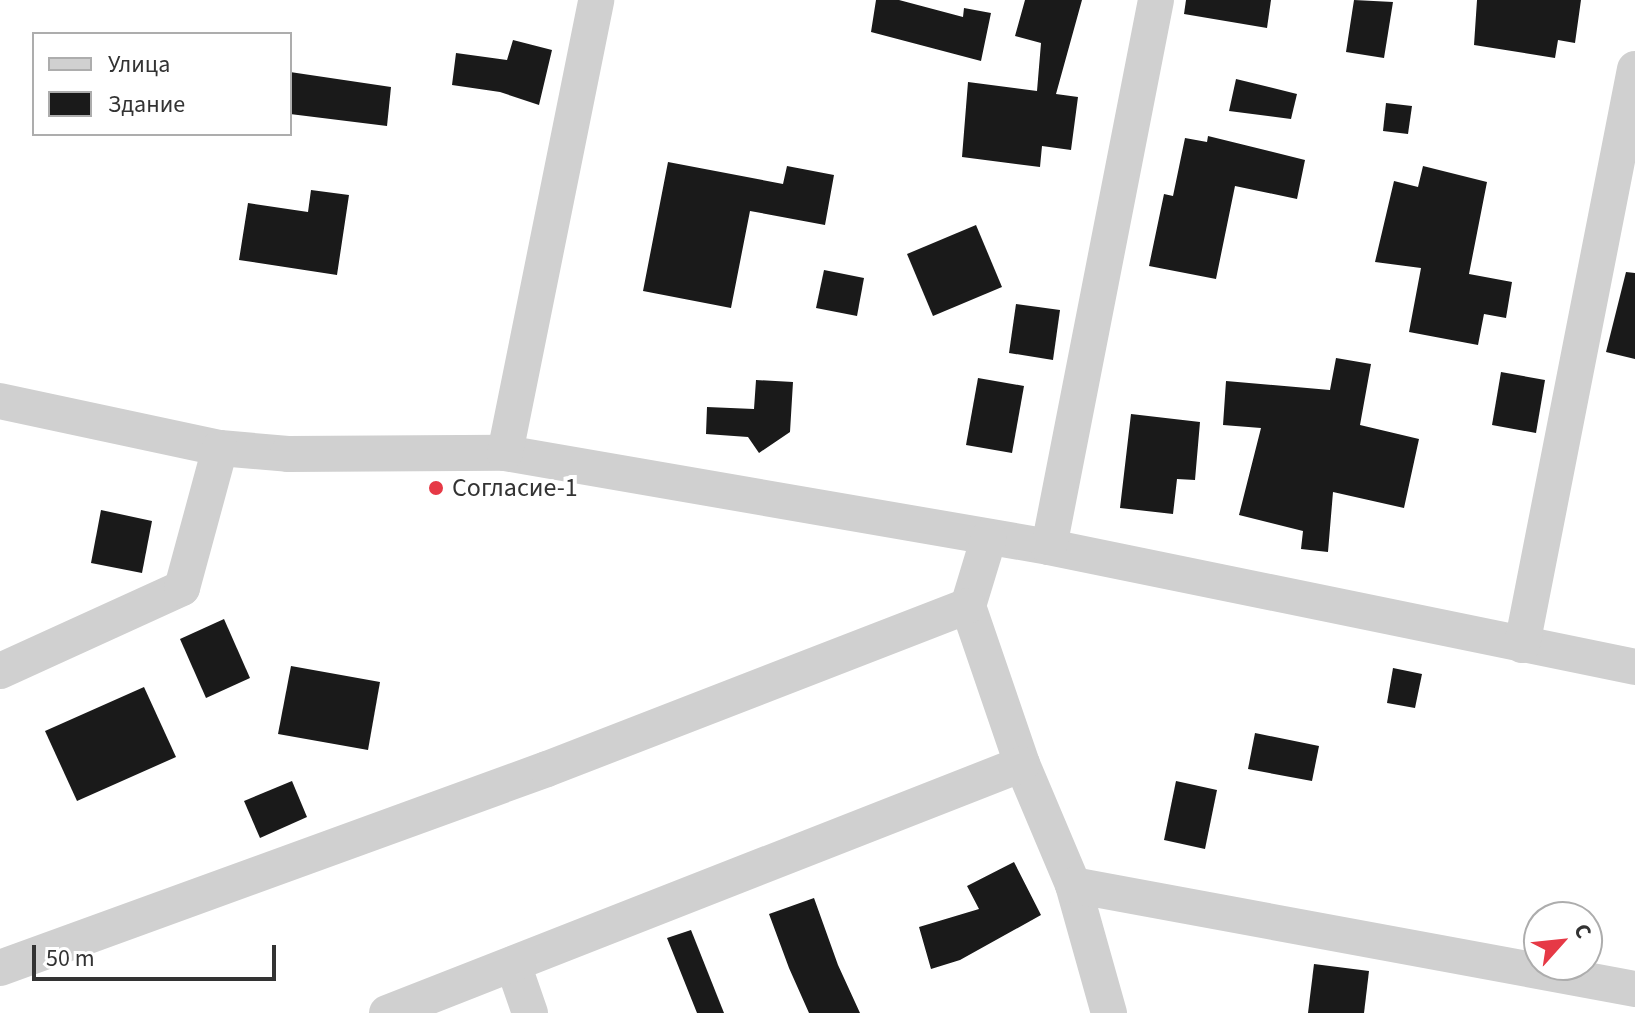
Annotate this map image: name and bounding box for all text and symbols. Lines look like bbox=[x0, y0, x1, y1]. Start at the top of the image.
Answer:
legend bbox=[32, 32, 292, 136]
text: Улица bbox=[108, 47, 170, 82]
text: Здание bbox=[108, 87, 185, 122]
place label: Согласие-1 bbox=[452, 472, 578, 504]
marker: Согласие-1 bbox=[427, 479, 445, 497]
north arrow bbox=[1523, 901, 1603, 981]
text: С bbox=[1565, 918, 1600, 944]
scale bar bbox=[36, 929, 280, 979]
text: 50 m bbox=[46, 941, 95, 976]

